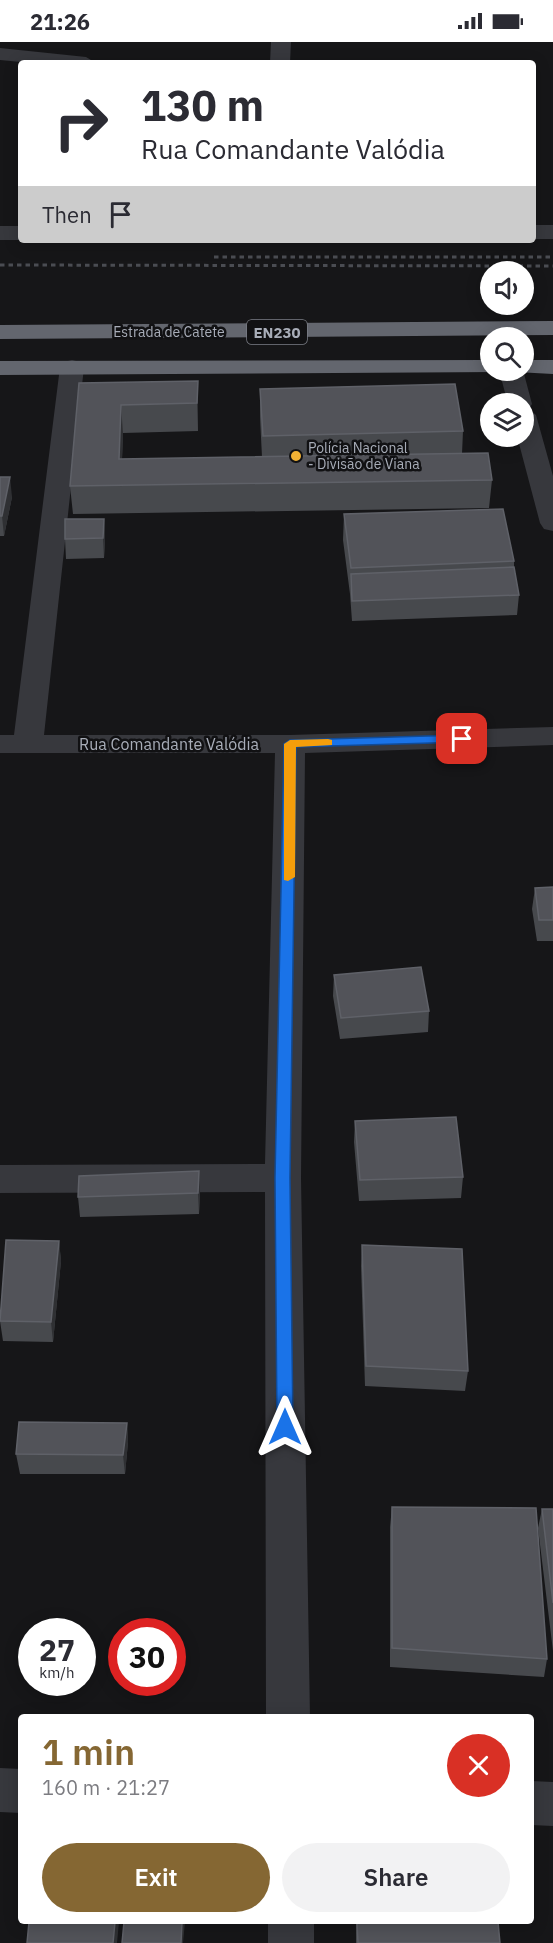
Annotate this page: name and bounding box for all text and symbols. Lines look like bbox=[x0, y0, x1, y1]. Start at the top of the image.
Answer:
text: 21:26 bbox=[30, 7, 90, 36]
text: 130 m bbox=[141, 78, 264, 133]
icon: right bbox=[42, 84, 120, 162]
text: Rua Comandante Valódia bbox=[141, 131, 445, 166]
icon: arrive bbox=[104, 198, 137, 231]
text: Then bbox=[42, 200, 92, 229]
map controls bbox=[480, 261, 534, 447]
button: sound bbox=[480, 261, 534, 315]
road number: EN230 bbox=[247, 320, 307, 344]
street label: Estrada de Catete bbox=[113, 323, 225, 341]
button: search bbox=[480, 327, 534, 381]
button: layers bbox=[480, 393, 534, 447]
place label: Polícia Nacional - Divisão de Viana bbox=[308, 439, 420, 473]
marker: Polícia Nacional - Divisão de Viana bbox=[289, 449, 303, 463]
pin bbox=[436, 713, 487, 764]
icon: arrive bbox=[445, 722, 478, 755]
street label: Rua Comandante Valódia bbox=[79, 734, 260, 754]
position arrow bbox=[253, 1395, 317, 1459]
speed limit sign: 30 bbox=[108, 1618, 186, 1696]
text: 27 bbox=[39, 1630, 75, 1669]
text: km/h bbox=[39, 1663, 75, 1682]
text: 1 min bbox=[42, 1728, 135, 1775]
button: close bbox=[447, 1734, 510, 1797]
text: 160 m · 21:27 bbox=[42, 1774, 170, 1801]
button: Exit bbox=[42, 1843, 270, 1912]
button: Share bbox=[282, 1843, 510, 1912]

